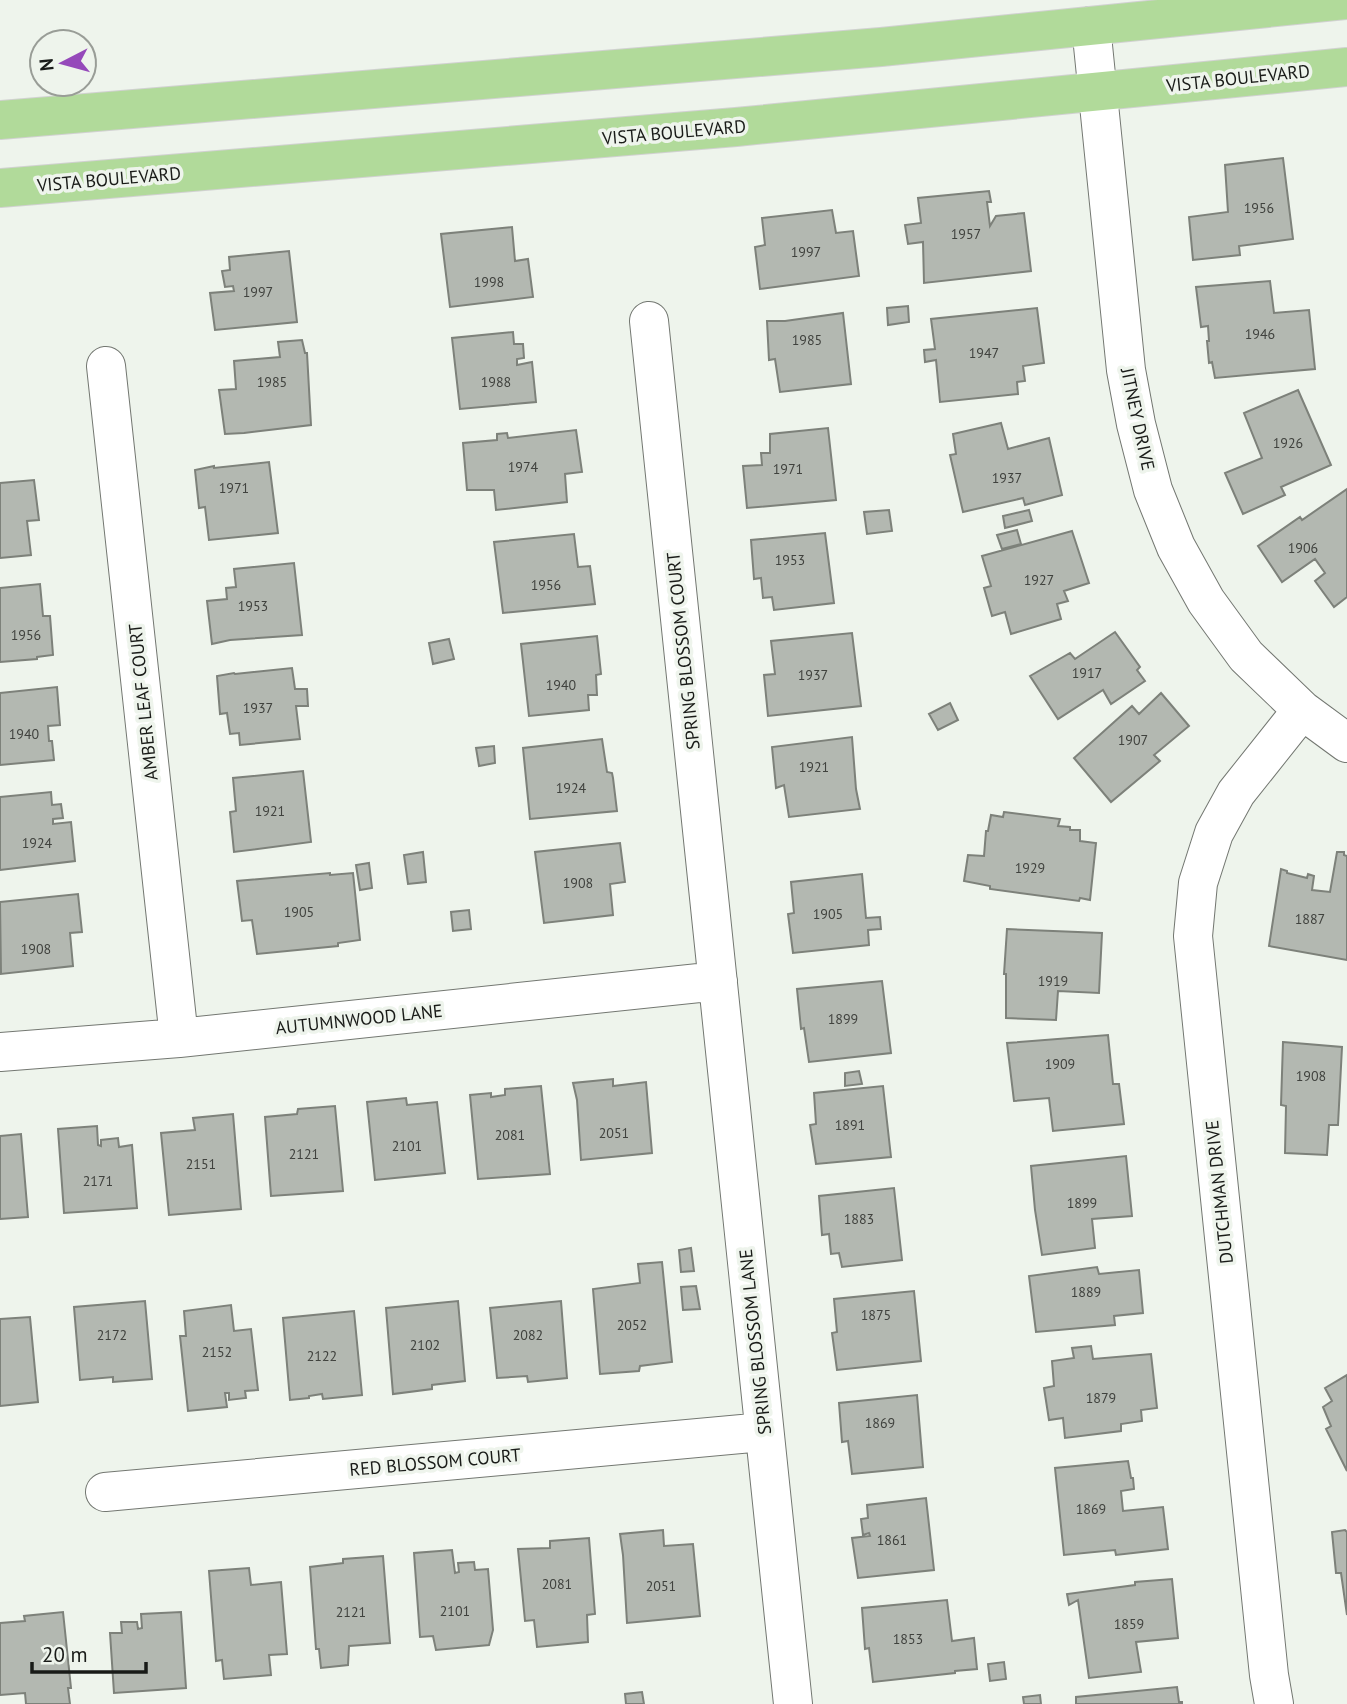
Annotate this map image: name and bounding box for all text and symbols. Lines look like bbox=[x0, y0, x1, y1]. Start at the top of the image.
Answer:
north arrow bbox=[28, 28, 98, 98]
text: N bbox=[34, 57, 59, 72]
street label: VISTA BOULEVARD bbox=[1164, 59, 1311, 97]
street label: VISTA BOULEVARD bbox=[600, 114, 747, 150]
street label: VISTA BOULEVARD bbox=[35, 161, 182, 197]
house number: 1956 bbox=[1244, 199, 1274, 217]
house number: 1957 bbox=[951, 225, 981, 243]
house number: 1997 bbox=[791, 243, 821, 261]
house number: 1998 bbox=[474, 273, 504, 291]
house number: 1997 bbox=[243, 283, 273, 301]
house number: 1946 bbox=[1245, 325, 1275, 343]
house number: 1985 bbox=[792, 331, 822, 349]
house number: 1947 bbox=[969, 344, 999, 362]
street label: JITNEY DRIVE bbox=[1116, 365, 1160, 472]
house number: 1985 bbox=[257, 373, 287, 391]
house number: 1988 bbox=[481, 373, 511, 391]
house number: 1926 bbox=[1273, 434, 1303, 452]
house number: 1974 bbox=[508, 458, 539, 476]
house number: 1971 bbox=[773, 460, 803, 478]
house number: 1937 bbox=[992, 469, 1022, 487]
house number: 1971 bbox=[219, 479, 249, 497]
house number: 1906 bbox=[1288, 539, 1318, 557]
street label: SPRING BLOSSOM COURT bbox=[661, 551, 705, 751]
house number: 1953 bbox=[775, 551, 805, 569]
house number: 1927 bbox=[1024, 571, 1054, 589]
house number: 1956 bbox=[531, 576, 561, 594]
house number: 1953 bbox=[238, 597, 268, 615]
street label: AMBER LEAF COURT bbox=[123, 622, 163, 782]
house number: 1956 bbox=[11, 626, 41, 644]
house number: 1917 bbox=[1072, 664, 1102, 682]
house number: 1937 bbox=[798, 666, 828, 684]
house number: 1940 bbox=[546, 676, 577, 694]
house number: 1937 bbox=[243, 699, 273, 717]
house number: 1940 bbox=[9, 725, 40, 743]
house number: 1907 bbox=[1118, 731, 1148, 749]
house number: 1921 bbox=[799, 758, 829, 776]
house number: 1924 bbox=[556, 779, 587, 797]
house number: 1921 bbox=[255, 802, 285, 820]
house number: 1924 bbox=[22, 834, 53, 852]
house number: 1929 bbox=[1015, 859, 1045, 877]
house number: 1908 bbox=[563, 874, 593, 892]
house number: 1905 bbox=[284, 903, 314, 921]
house number: 1905 bbox=[813, 905, 843, 923]
house number: 1887 bbox=[1295, 910, 1325, 928]
house number: 1908 bbox=[21, 940, 51, 958]
house number: 1919 bbox=[1038, 972, 1068, 990]
street label: AUTUMNWOOD LANE bbox=[274, 999, 444, 1039]
house number: 1899 bbox=[828, 1010, 858, 1028]
house number: 1909 bbox=[1045, 1055, 1075, 1073]
house number: 1908 bbox=[1296, 1067, 1326, 1085]
house number: 1891 bbox=[835, 1116, 865, 1134]
street label: DUTCHMAN DRIVE bbox=[1200, 1119, 1238, 1265]
house number: 2051 bbox=[599, 1124, 629, 1142]
house number: 2081 bbox=[495, 1126, 525, 1144]
house number: 2101 bbox=[392, 1137, 422, 1155]
house number: 2121 bbox=[289, 1145, 319, 1163]
house number: 2151 bbox=[186, 1155, 216, 1173]
house number: 2171 bbox=[83, 1172, 113, 1190]
house number: 1899 bbox=[1067, 1194, 1097, 1212]
house number: 1883 bbox=[844, 1210, 874, 1228]
street label: SPRING BLOSSOM LANE bbox=[734, 1248, 776, 1436]
house number: 1889 bbox=[1071, 1283, 1101, 1301]
house number: 1875 bbox=[861, 1306, 891, 1324]
house number: 2052 bbox=[617, 1316, 647, 1334]
house number: 2172 bbox=[97, 1326, 127, 1344]
house number: 2082 bbox=[513, 1326, 543, 1344]
house number: 2102 bbox=[410, 1336, 440, 1354]
house number: 2152 bbox=[202, 1343, 232, 1361]
house number: 2122 bbox=[307, 1347, 337, 1365]
house number: 1879 bbox=[1086, 1389, 1116, 1407]
house number: 1869 bbox=[865, 1414, 895, 1432]
street label: RED BLOSSOM COURT bbox=[348, 1443, 522, 1481]
house number: 1869 bbox=[1076, 1500, 1106, 1518]
house number: 1861 bbox=[877, 1531, 907, 1549]
house number: 2081 bbox=[542, 1575, 572, 1593]
house number: 2051 bbox=[646, 1577, 676, 1595]
house number: 2101 bbox=[440, 1602, 470, 1620]
house number: 2121 bbox=[336, 1603, 366, 1621]
house number: 1859 bbox=[1114, 1615, 1144, 1633]
scale bar bbox=[32, 1630, 145, 1674]
house number: 1853 bbox=[893, 1630, 923, 1648]
text: 20 m bbox=[42, 1641, 88, 1668]

